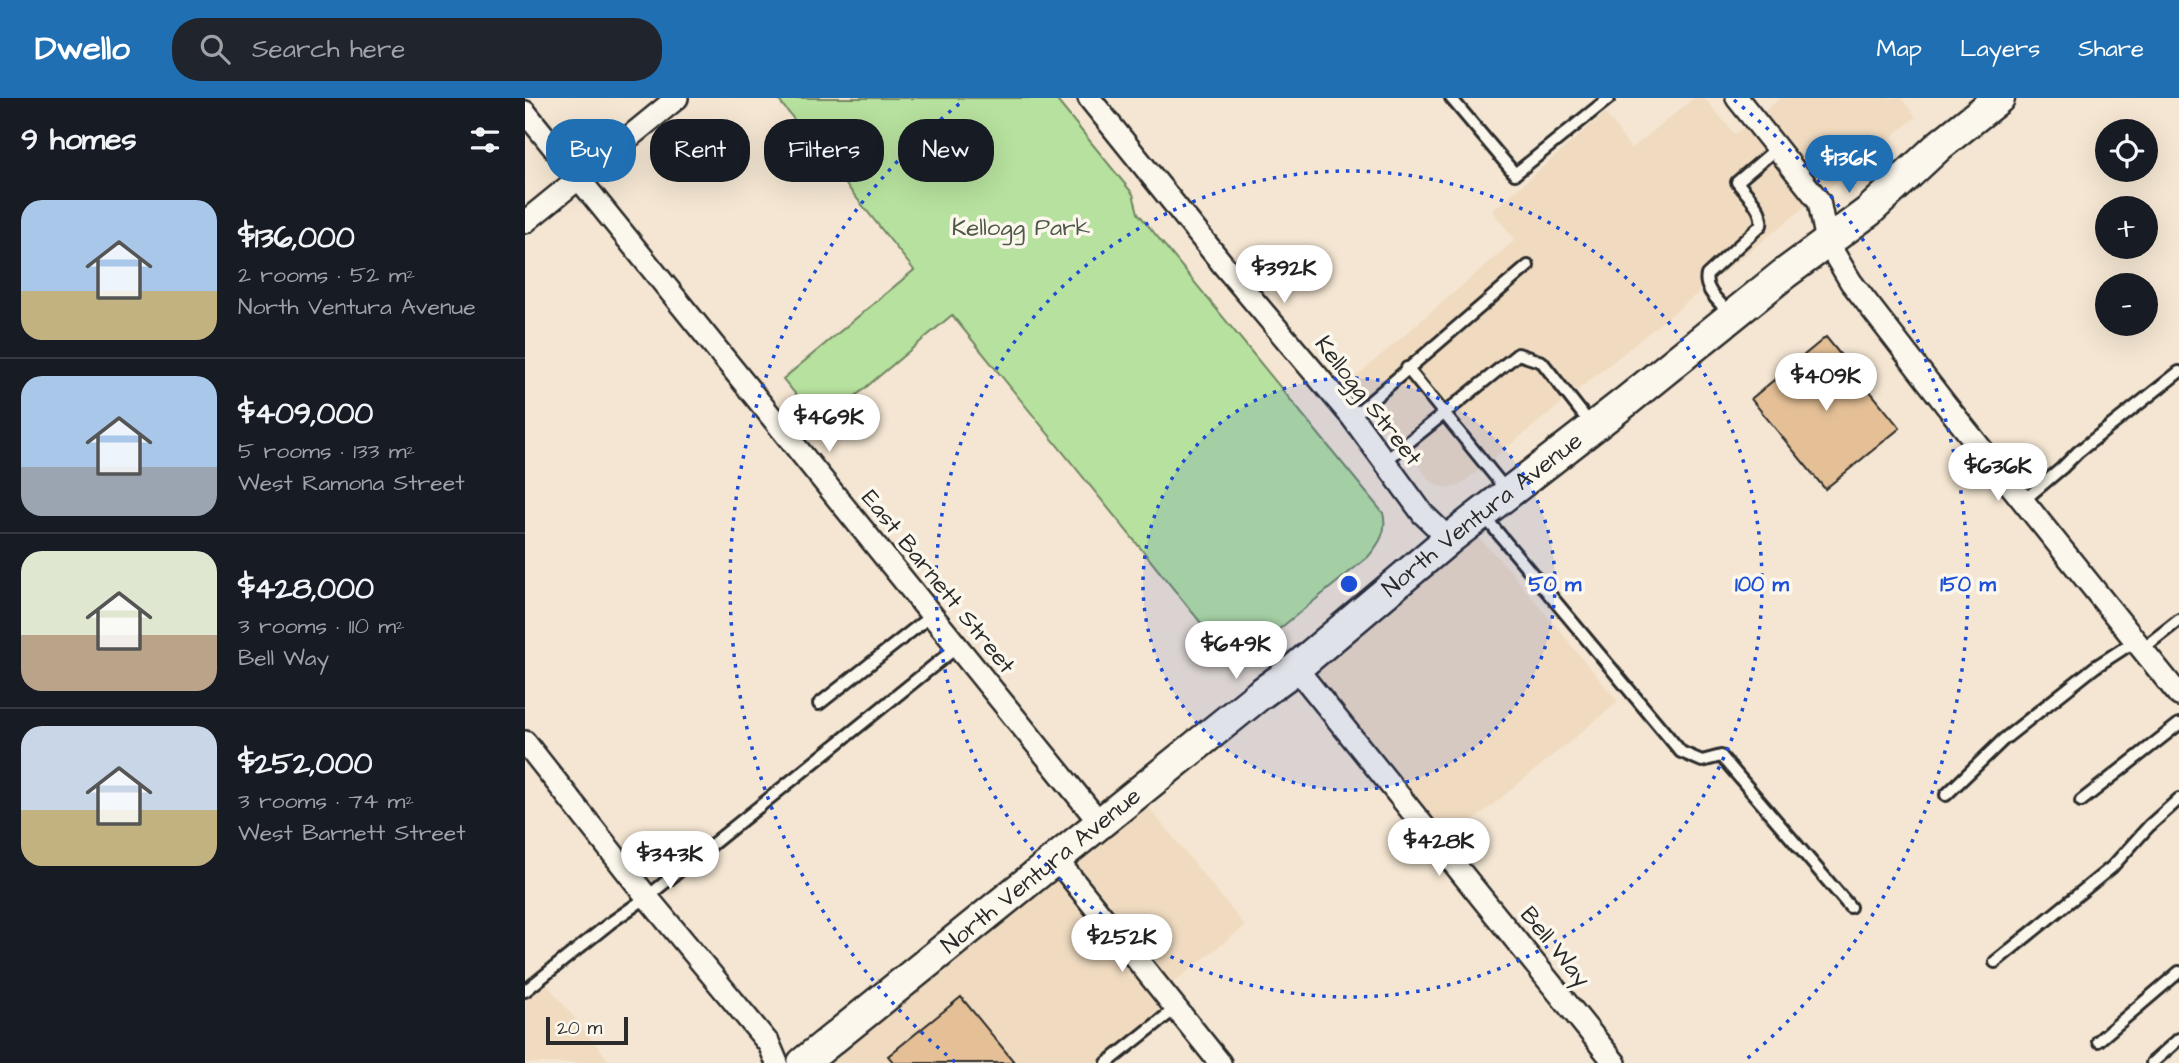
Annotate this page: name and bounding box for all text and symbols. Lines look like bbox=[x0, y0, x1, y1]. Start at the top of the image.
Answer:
search box bbox=[172, 18, 662, 81]
text: Dwello bbox=[35, 26, 130, 72]
icon: search bbox=[196, 30, 234, 68]
text: Search here bbox=[252, 31, 405, 67]
text: Map bbox=[1877, 32, 1922, 66]
text: Layers bbox=[1960, 32, 2040, 66]
text: Share bbox=[2078, 32, 2144, 66]
text: 9 homes bbox=[21, 119, 136, 161]
chip: Buy bbox=[546, 119, 636, 182]
chip: Rent bbox=[650, 119, 750, 182]
chip: Filters bbox=[764, 119, 884, 182]
chip: New bbox=[898, 119, 994, 182]
map controls bbox=[2095, 119, 2158, 336]
button: locate bbox=[2095, 119, 2158, 182]
icon: filters bbox=[466, 121, 504, 159]
pin: $136K bbox=[1800, 136, 1898, 195]
text: $136K bbox=[1821, 142, 1877, 174]
button: + bbox=[2095, 196, 2158, 259]
park label: Kellogg Park bbox=[952, 211, 1090, 246]
text: $136,000 bbox=[238, 217, 355, 259]
icon: home bbox=[77, 228, 161, 312]
pin: $392K bbox=[1235, 246, 1333, 305]
text: $392K bbox=[1252, 252, 1316, 284]
text: 2 rooms · 52 m² bbox=[238, 259, 415, 291]
button: − bbox=[2095, 273, 2158, 336]
text: North Ventura Avenue bbox=[238, 291, 476, 323]
street label: Kellogg Street bbox=[1305, 329, 1430, 474]
pin: $409K bbox=[1777, 354, 1875, 413]
text: $409K bbox=[1791, 360, 1861, 392]
text: $409,000 bbox=[238, 393, 373, 435]
pin: $469K bbox=[780, 394, 878, 454]
text: $469K bbox=[794, 401, 864, 433]
icon: home bbox=[77, 404, 161, 488]
street label: North Ventura Avenue bbox=[1375, 424, 1590, 605]
text: 5 rooms · 133 m² bbox=[238, 435, 415, 467]
pin: $636K bbox=[1949, 444, 2047, 503]
text: $636K bbox=[1964, 450, 2032, 482]
text: West Ramona Street bbox=[238, 467, 464, 499]
street label: East Barnett Street bbox=[853, 483, 1023, 682]
text: $428,000 bbox=[238, 568, 374, 610]
text: 50 m bbox=[1529, 570, 1582, 599]
text: 100 m bbox=[1735, 570, 1790, 599]
text: 150 m bbox=[1940, 570, 1996, 599]
centre of rings bbox=[1337, 572, 1361, 596]
icon: home bbox=[77, 579, 161, 663]
text: 3 rooms · 110 m² bbox=[238, 610, 405, 642]
pin: $649K bbox=[1187, 622, 1285, 681]
text: $649K bbox=[1201, 628, 1271, 660]
text: Bell Way bbox=[238, 642, 329, 674]
text: $252,000 bbox=[238, 743, 372, 785]
icon: home bbox=[77, 754, 161, 838]
street label: North Ventura Avenue bbox=[934, 780, 1148, 962]
text: 3 rooms · 74 m² bbox=[238, 785, 414, 817]
text: West Barnett Street bbox=[238, 817, 466, 849]
pin: $428K bbox=[1390, 818, 1488, 878]
text: $428K bbox=[1404, 825, 1474, 857]
pin: $343K bbox=[621, 832, 719, 891]
text: $343K bbox=[637, 838, 703, 870]
street label: Bell Way bbox=[1511, 899, 1598, 995]
pin: $252K bbox=[1073, 914, 1171, 974]
text: $252K bbox=[1087, 921, 1157, 953]
scale bar bbox=[546, 1014, 628, 1046]
text: 20 m bbox=[557, 1015, 602, 1042]

